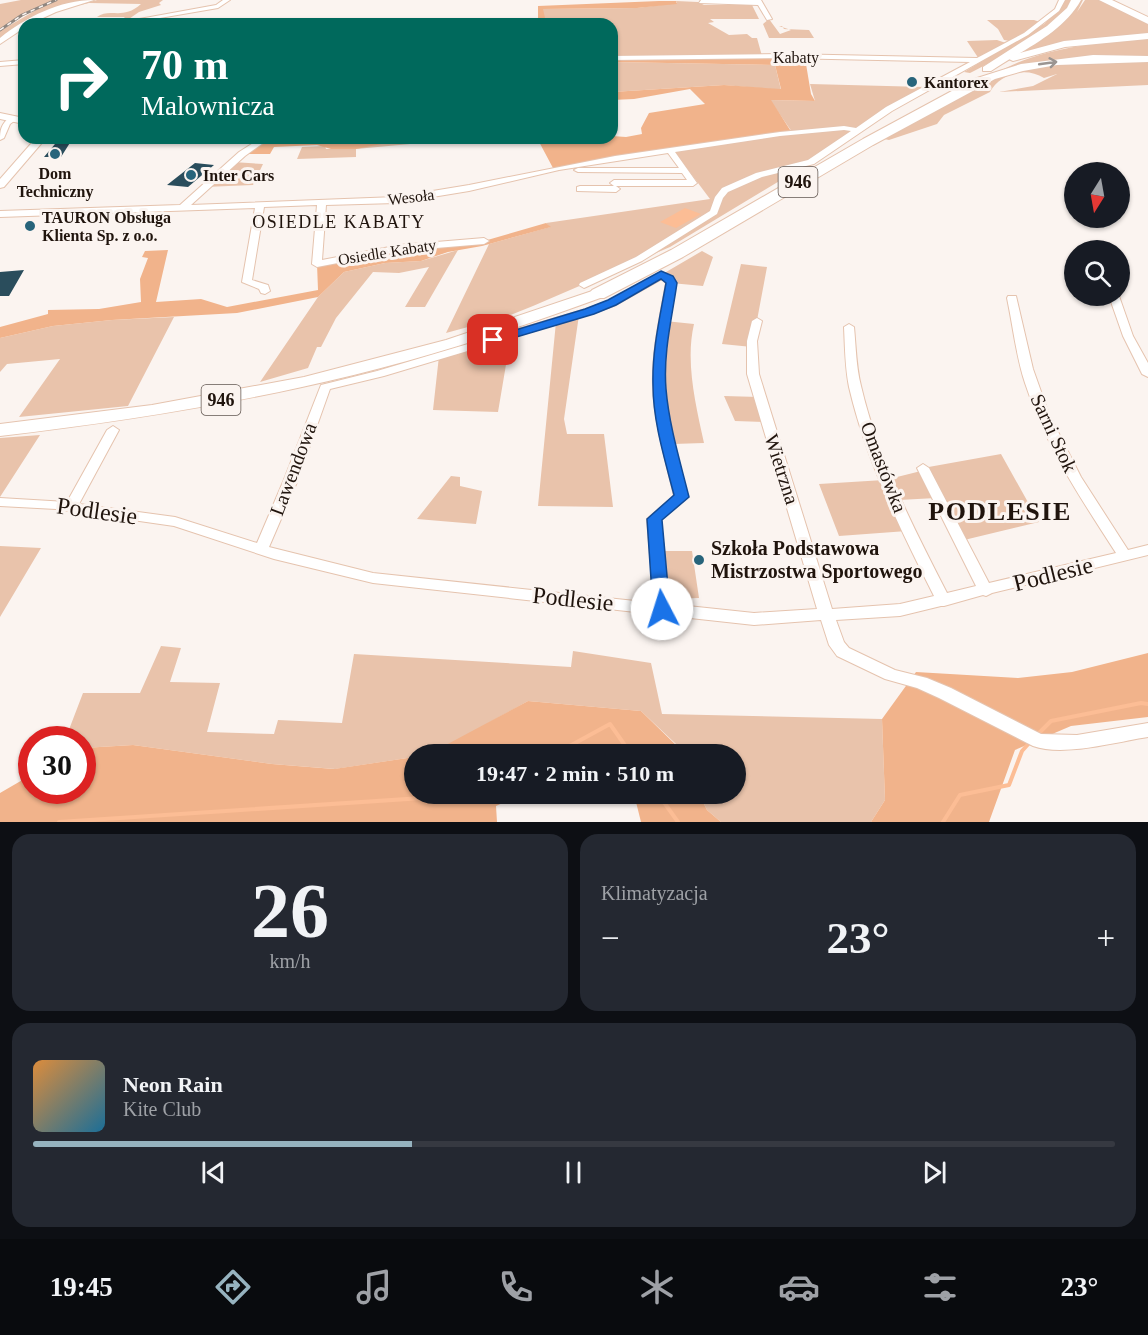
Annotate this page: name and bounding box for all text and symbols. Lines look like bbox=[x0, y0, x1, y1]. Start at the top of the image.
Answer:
icon: right bbox=[42, 42, 120, 120]
text: 70 m bbox=[141, 42, 229, 88]
street label: Kabaty bbox=[773, 49, 819, 67]
one-way arrow bbox=[1038, 57, 1057, 68]
place label: Kantorex bbox=[924, 74, 989, 91]
marker: Kantorex bbox=[905, 75, 919, 89]
text: Malownicza bbox=[141, 91, 274, 121]
marker: Dom Techniczny bbox=[48, 147, 62, 161]
north arrow bbox=[1064, 162, 1130, 228]
map controls bbox=[1064, 162, 1130, 306]
place label: Dom Techniczny bbox=[17, 165, 93, 201]
place label: Inter Cars bbox=[203, 167, 274, 184]
road number: 946 bbox=[778, 167, 818, 197]
marker: Inter Cars bbox=[184, 168, 198, 182]
street label: Wesoła bbox=[387, 186, 435, 208]
place label: TAURON Obsługa Klienta Sp. z o.o. bbox=[42, 209, 171, 245]
district label: OSIEDLE KABATY bbox=[252, 212, 426, 232]
marker: TAURON Obsługa Klienta Sp. z o.o. bbox=[23, 219, 37, 233]
street label: Osiedle Kabaty bbox=[337, 236, 437, 269]
button: search bbox=[1064, 240, 1130, 306]
pin bbox=[467, 314, 518, 365]
icon: arrive bbox=[476, 323, 509, 356]
road number: 946 bbox=[202, 385, 240, 415]
street label: Sarni Stok bbox=[1026, 390, 1082, 476]
street label: Omastówka bbox=[857, 418, 911, 516]
street label: Lawendowa bbox=[265, 419, 321, 519]
street label: Wietrzna bbox=[760, 431, 804, 507]
street label: Podlesie bbox=[55, 492, 139, 530]
district label: PODLESIE bbox=[928, 497, 1072, 526]
place label: Szkoła Podstawowa Mistrzostwa Sportowego bbox=[711, 537, 923, 583]
street label: Podlesie bbox=[1010, 552, 1096, 596]
marker: Szkoła Podstawowa Mistrzostwa Sportowego bbox=[692, 553, 706, 567]
position arrow bbox=[630, 577, 694, 641]
street label: Podlesie bbox=[531, 582, 615, 616]
speed limit sign: 30 bbox=[18, 726, 96, 804]
text: 19:47 · 2 min · 510 m bbox=[476, 761, 674, 786]
text: 26 bbox=[251, 867, 329, 954]
text: Klimatyzacja bbox=[601, 882, 708, 904]
text: 23° bbox=[827, 913, 890, 963]
text: − bbox=[601, 920, 620, 956]
text: + bbox=[1096, 920, 1115, 956]
text: km/h bbox=[269, 950, 311, 972]
text: Neon Rain bbox=[123, 1072, 223, 1097]
text: Kite Club bbox=[123, 1098, 201, 1120]
icon: previous bbox=[197, 1156, 230, 1189]
icon: pause bbox=[557, 1156, 590, 1189]
icon: next bbox=[918, 1156, 951, 1189]
icon: directions bbox=[212, 1266, 254, 1308]
icon: music bbox=[353, 1266, 395, 1308]
icon: phone bbox=[495, 1266, 537, 1308]
icon: climate bbox=[636, 1266, 678, 1308]
icon: car bbox=[778, 1266, 820, 1308]
icon: filters bbox=[919, 1266, 961, 1308]
text: 19:45 bbox=[50, 1272, 113, 1302]
text: 23° bbox=[1060, 1272, 1098, 1302]

